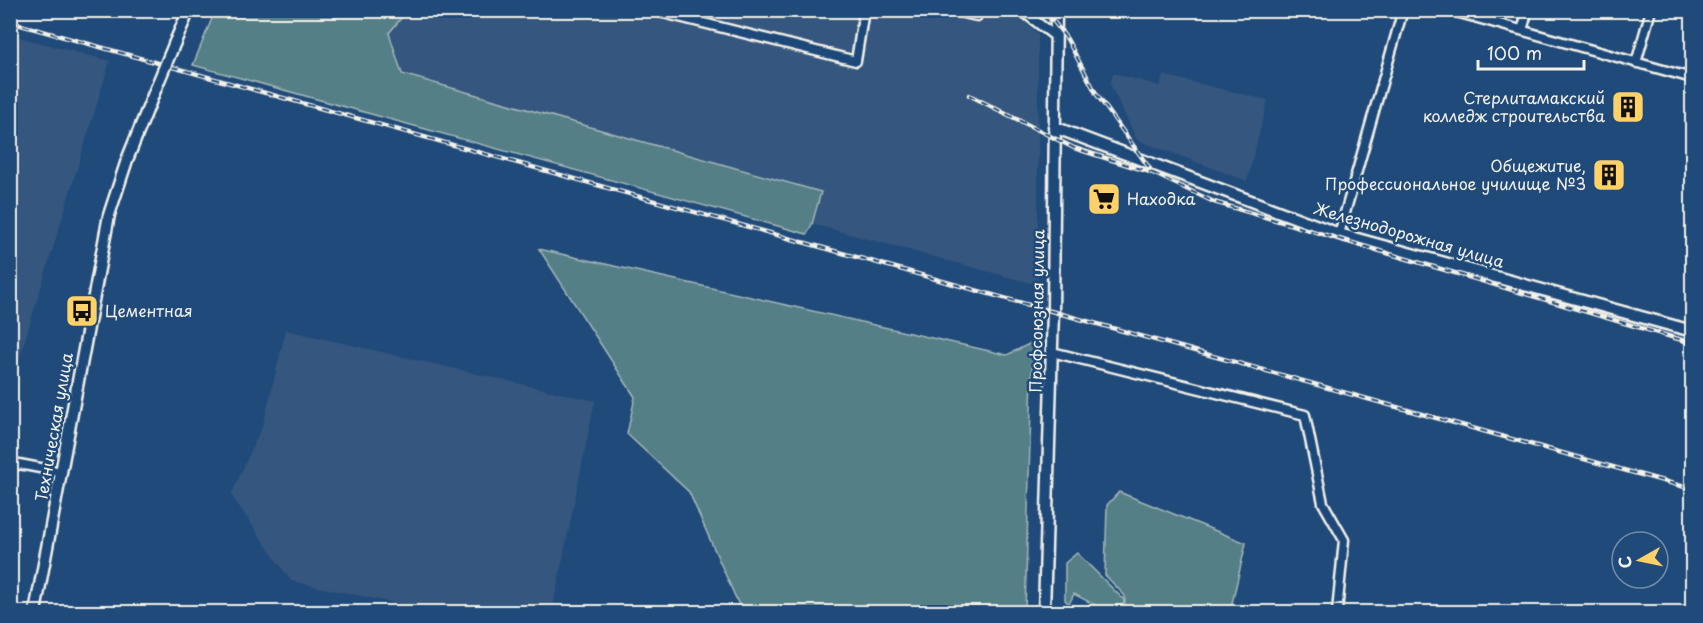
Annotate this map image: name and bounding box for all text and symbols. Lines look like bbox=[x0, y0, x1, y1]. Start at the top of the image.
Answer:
scale bar bbox=[1478, 33, 1584, 71]
text: 100 m bbox=[1487, 39, 1542, 66]
place label: Стерлитамакский колледж строительства bbox=[1423, 85, 1605, 127]
building icon: Стерлитамакский колледж строительства bbox=[1610, 89, 1646, 125]
place label: Общежитие, Профессиональное училище №3 bbox=[1325, 153, 1586, 195]
building icon: Общежитие, Профессиональное училище №3 bbox=[1591, 157, 1627, 193]
supermarket icon: Находка bbox=[1086, 181, 1122, 217]
place label: Находка bbox=[1127, 186, 1196, 210]
street label: Железнодорожная улица bbox=[1311, 195, 1507, 273]
street label: Профсоюзная улица bbox=[1023, 229, 1049, 393]
bus stop icon: Цементная bbox=[64, 293, 100, 329]
place label: Цементная bbox=[105, 298, 193, 322]
street label: Техническая улица bbox=[28, 351, 78, 503]
north arrow bbox=[1610, 530, 1670, 590]
text: С bbox=[1611, 555, 1637, 570]

